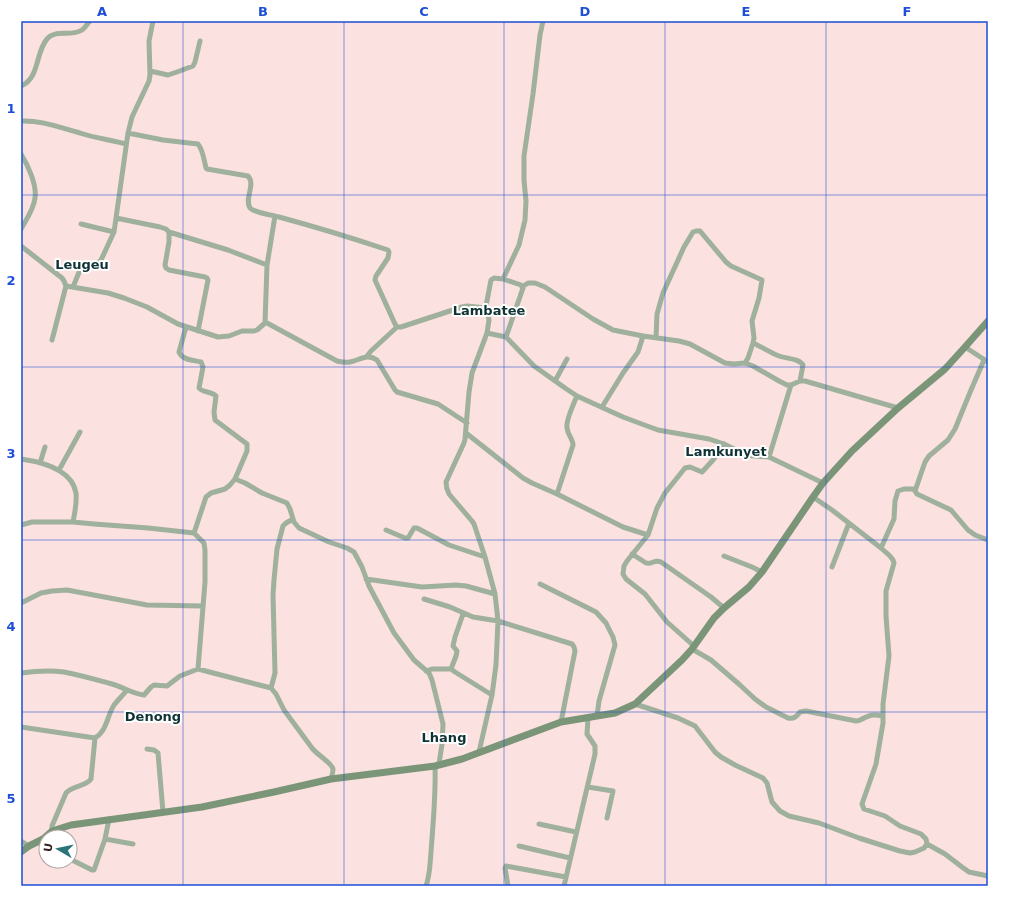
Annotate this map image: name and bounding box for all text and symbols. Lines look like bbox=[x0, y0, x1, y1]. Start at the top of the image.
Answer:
text: A bbox=[97, 4, 107, 19]
text: B bbox=[258, 4, 268, 19]
text: C bbox=[419, 4, 429, 19]
text: D bbox=[580, 4, 591, 19]
text: E bbox=[742, 4, 750, 19]
text: F bbox=[903, 4, 911, 19]
text: 1 bbox=[6, 101, 16, 116]
district label: Leugeu bbox=[55, 257, 109, 272]
text: 2 bbox=[6, 273, 16, 288]
district label: Lambatee bbox=[453, 303, 525, 318]
district label: Lamkunyet bbox=[685, 444, 767, 459]
text: 3 bbox=[6, 446, 16, 461]
text: 4 bbox=[6, 619, 16, 634]
district label: Denong bbox=[125, 709, 181, 724]
district label: Lhang bbox=[422, 730, 466, 745]
text: 5 bbox=[6, 791, 16, 806]
north arrow bbox=[38, 829, 78, 869]
text: U bbox=[41, 842, 56, 853]

